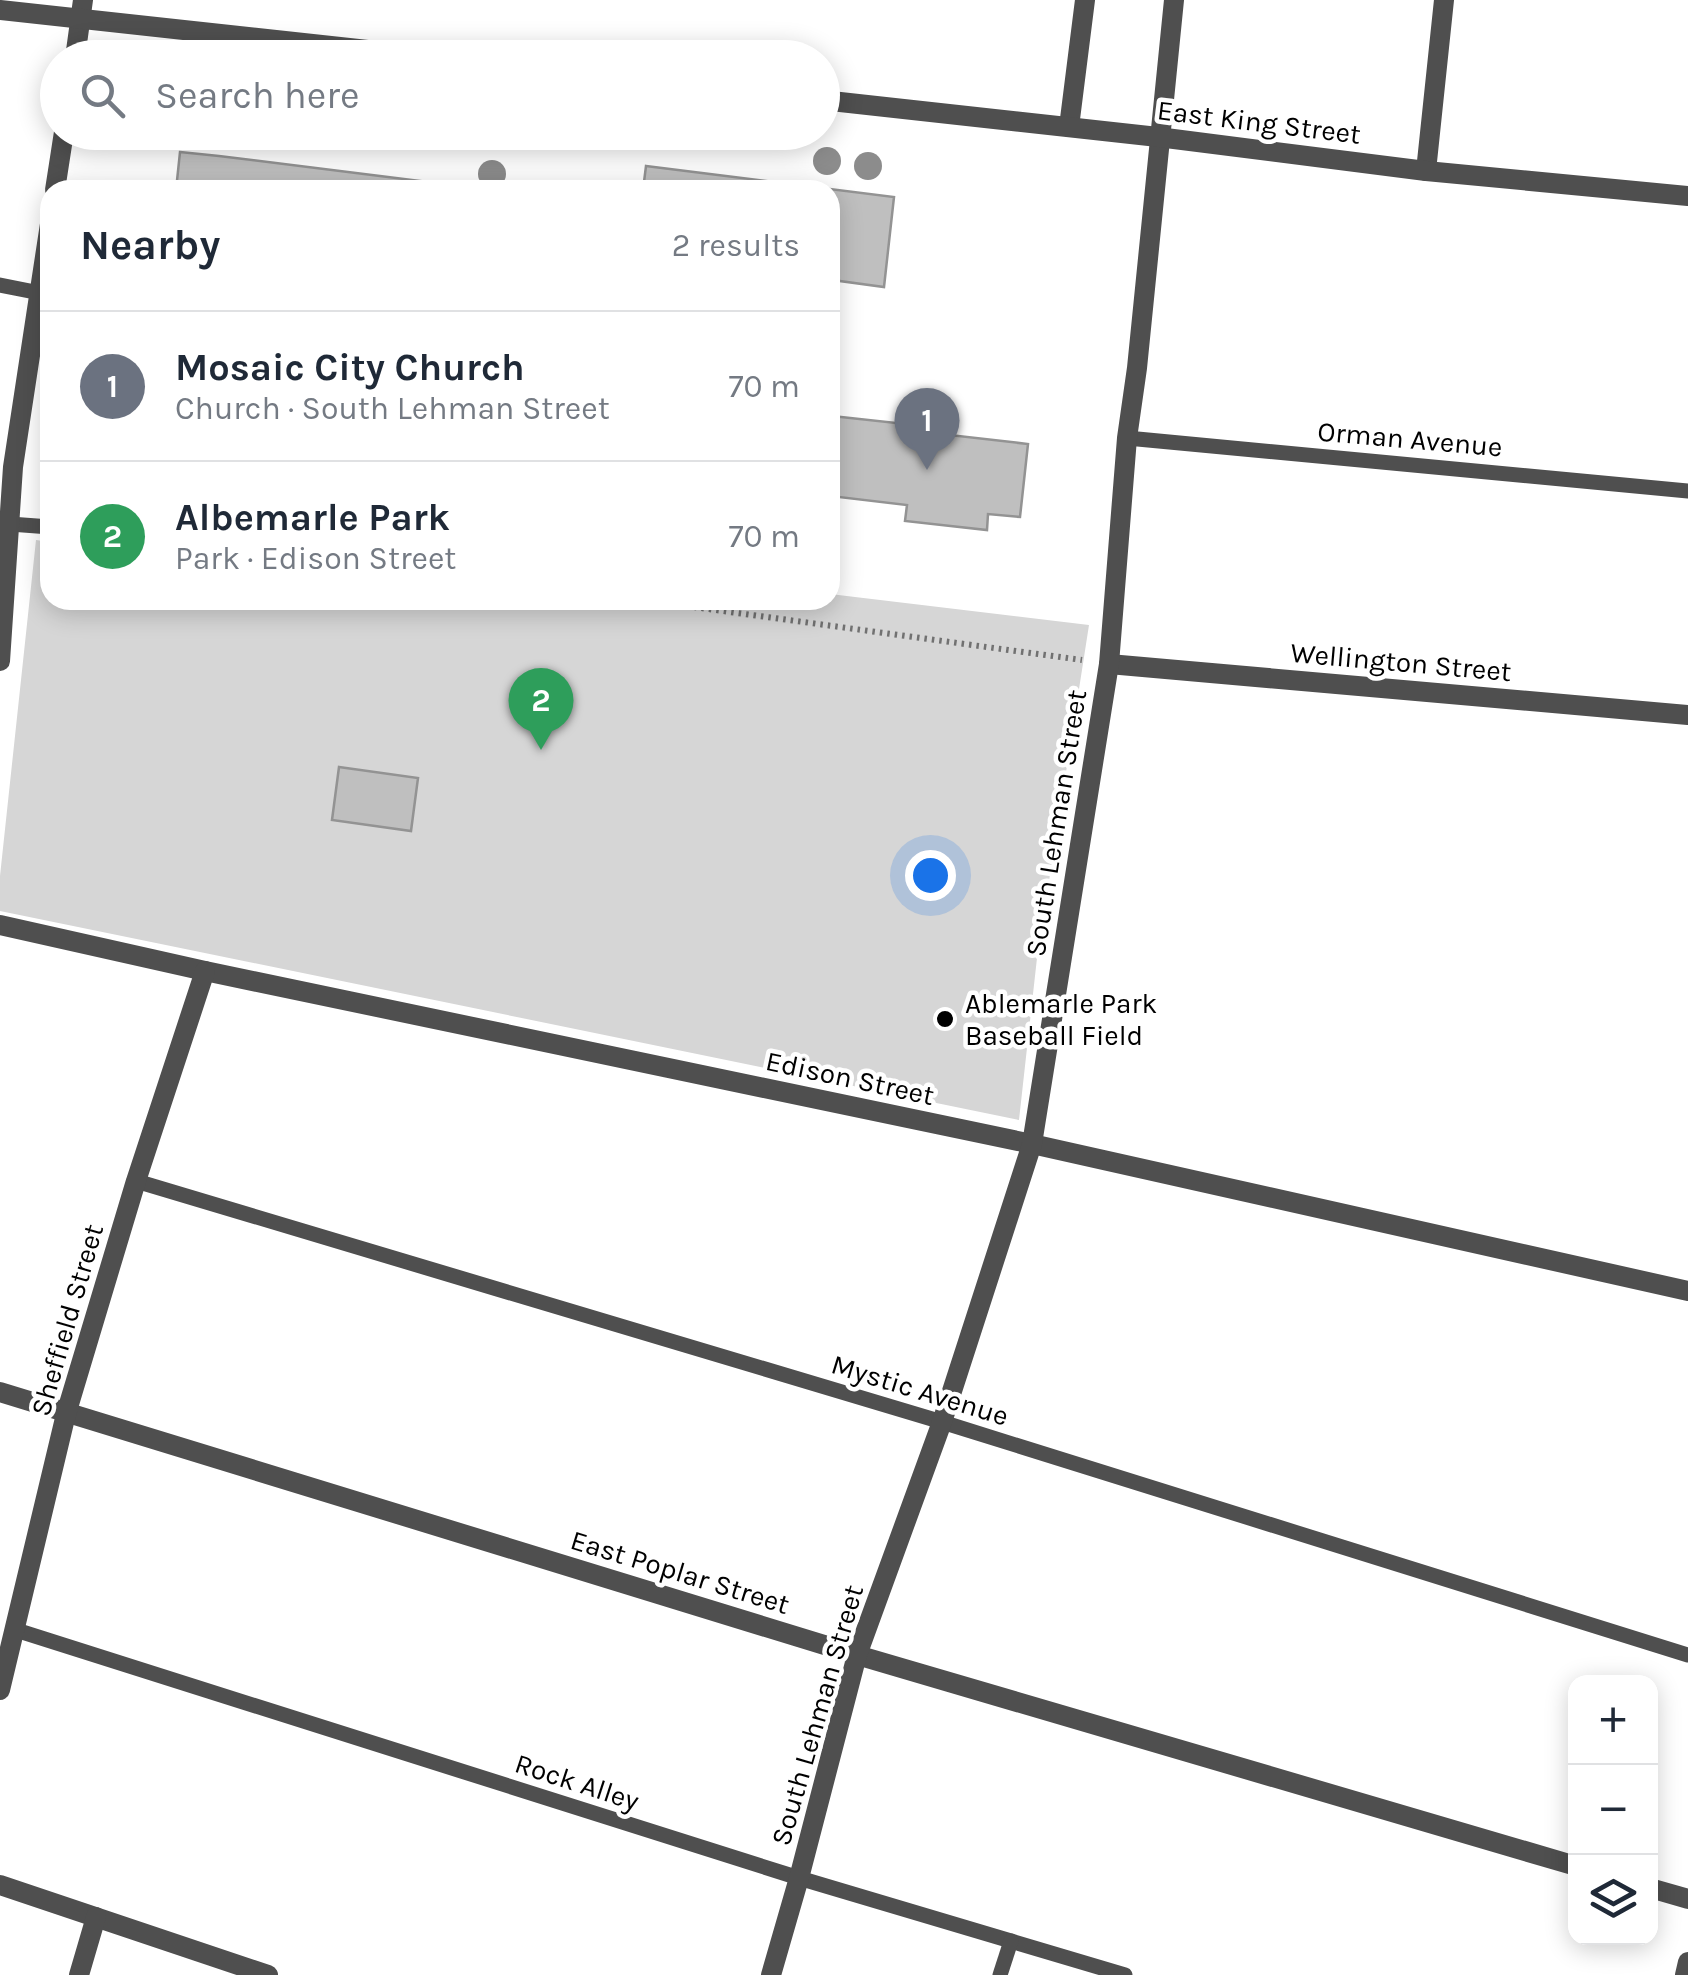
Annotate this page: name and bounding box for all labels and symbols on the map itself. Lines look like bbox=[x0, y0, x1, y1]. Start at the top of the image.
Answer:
street label: East King Street bbox=[1155, 93, 1363, 151]
pin: 1 bbox=[894, 388, 960, 470]
street label: Orman Avenue bbox=[1316, 414, 1504, 464]
street label: Wellington Street bbox=[1289, 636, 1513, 688]
pin: 2 bbox=[508, 668, 574, 750]
street label: South Lehman Street bbox=[1019, 687, 1093, 959]
your location bbox=[905, 850, 956, 901]
place label: Ablemarle Park Baseball Field bbox=[965, 987, 1157, 1052]
marker: Ablemarle Park Baseball Field bbox=[934, 1008, 956, 1030]
street label: Edison Street bbox=[763, 1044, 937, 1112]
street label: Sheffield Street bbox=[24, 1220, 110, 1420]
street label: Mystic Avenue bbox=[827, 1347, 1013, 1433]
street label: East Poplar Street bbox=[567, 1523, 793, 1621]
street label: South Lehman Street bbox=[764, 1581, 870, 1849]
street label: Rock Alley bbox=[511, 1746, 643, 1818]

